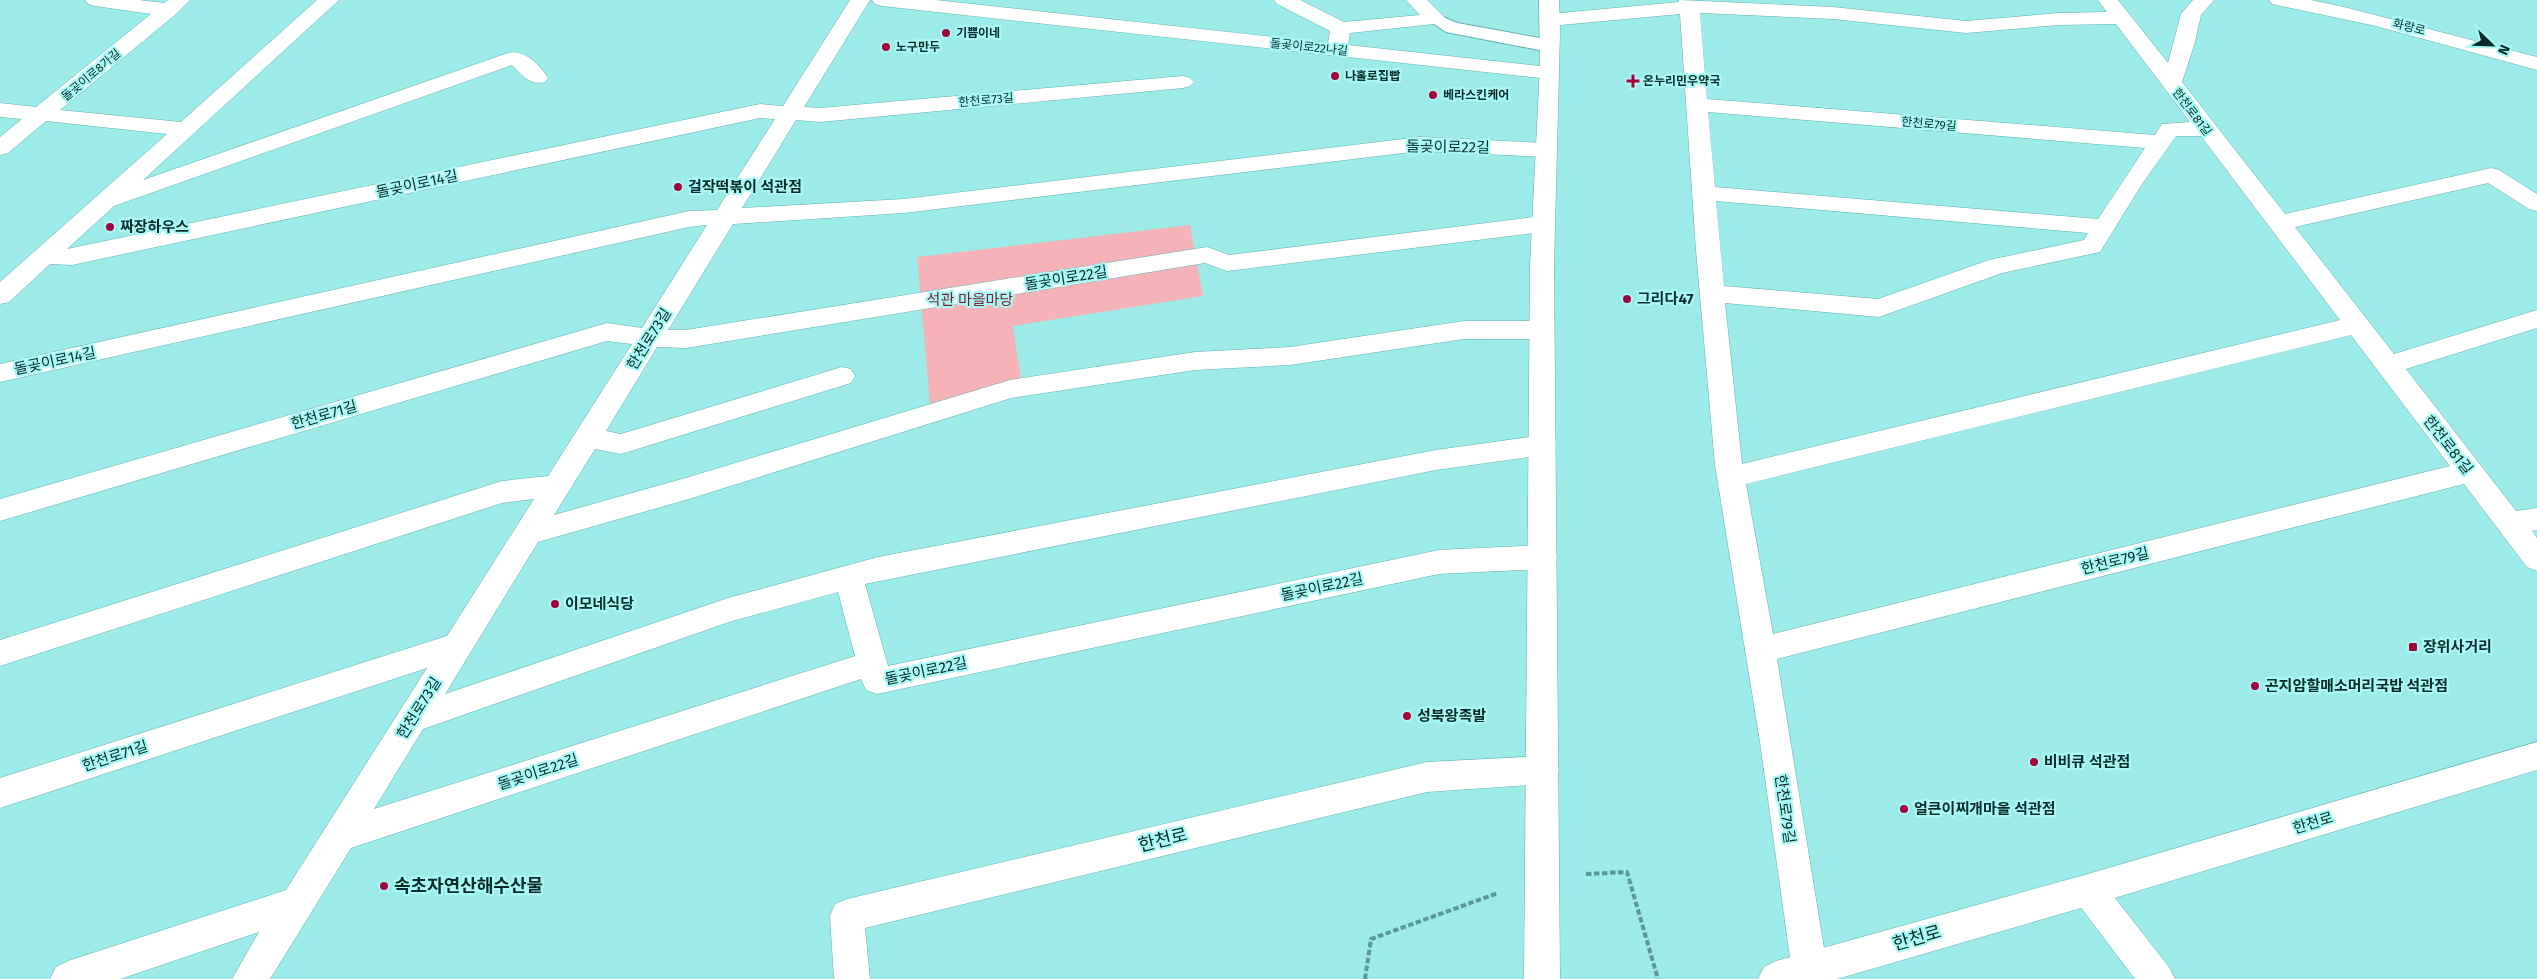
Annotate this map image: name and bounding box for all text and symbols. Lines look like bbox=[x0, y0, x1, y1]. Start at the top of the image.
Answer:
street label: 화랑로 bbox=[2391, 16, 2427, 38]
north arrow bbox=[2467, 20, 2517, 70]
place label: 기쁨이네 bbox=[956, 26, 1000, 40]
marker: 기쁨이네 bbox=[940, 27, 952, 39]
street label: 돌곶이로22나길 bbox=[1269, 36, 1349, 58]
place label: 노구만두 bbox=[896, 40, 940, 54]
marker: 노구만두 bbox=[880, 41, 892, 53]
text: N bbox=[2494, 42, 2513, 57]
street label: 돌곶이로8가길 bbox=[59, 46, 123, 104]
place label: 나홀로집빱 bbox=[1345, 69, 1400, 83]
marker: 나홀로집빱 bbox=[1329, 70, 1341, 82]
place label: 온누리민우약국 bbox=[1643, 74, 1720, 88]
marker: 온누리민우약국 bbox=[1627, 75, 1639, 87]
street label: 한천로81길 bbox=[2170, 86, 2214, 138]
place label: 베라스킨케어 bbox=[1443, 88, 1509, 102]
marker: 베라스킨케어 bbox=[1427, 89, 1439, 101]
street label: 한천로73길 bbox=[958, 91, 1014, 109]
street label: 한천로79길 bbox=[1901, 115, 1957, 133]
street label: 돌곶이로22길 bbox=[1406, 137, 1490, 157]
street label: 돌곶이로14길 bbox=[374, 167, 460, 201]
place label: 걸작떡볶이 석관점 bbox=[688, 178, 802, 196]
marker: 걸작떡볶이 석관점 bbox=[672, 181, 684, 193]
place label: 짜장하우스 bbox=[120, 218, 189, 236]
marker: 짜장하우스 bbox=[104, 221, 116, 233]
street label: 돌곶이로22길 bbox=[1023, 263, 1109, 293]
place label: 그리다47 bbox=[1637, 290, 1693, 308]
park label: 석관 마을마당 bbox=[927, 291, 1014, 309]
marker: 그리다47 bbox=[1621, 293, 1633, 305]
street label: 한천로73길 bbox=[623, 305, 675, 373]
street label: 돌곶이로14길 bbox=[12, 344, 98, 378]
street label: 한천로71길 bbox=[289, 397, 359, 433]
street label: 한천로81길 bbox=[2420, 412, 2476, 478]
street label: 한천로79길 bbox=[2079, 544, 2151, 578]
street label: 돌곶이로22길 bbox=[1279, 569, 1365, 605]
place label: 이모네식당 bbox=[565, 595, 634, 613]
marker: 이모네식당 bbox=[549, 598, 561, 610]
place label: 장위사거리 bbox=[2423, 638, 2492, 656]
marker: 장위사거리 bbox=[2407, 641, 2419, 653]
street label: 돌곶이로22길 bbox=[883, 653, 969, 689]
street label: 한천로73길 bbox=[393, 674, 445, 742]
place label: 곤지암할매소머리국밥 석관점 bbox=[2265, 677, 2448, 695]
marker: 곤지암할매소머리국밥 석관점 bbox=[2249, 680, 2261, 692]
place label: 성북왕족발 bbox=[1417, 707, 1486, 725]
marker: 성북왕족발 bbox=[1401, 710, 1413, 722]
street label: 한천로71길 bbox=[80, 737, 150, 775]
street label: 돌곶이로22길 bbox=[495, 750, 581, 794]
place label: 비비큐 석관점 bbox=[2044, 753, 2130, 771]
marker: 비비큐 석관점 bbox=[2028, 756, 2040, 768]
street label: 한천로79길 bbox=[1771, 773, 1799, 845]
place label: 얼큰이찌개마을 석관점 bbox=[1914, 800, 2056, 818]
marker: 얼큰이찌개마을 석관점 bbox=[1898, 803, 1910, 815]
street label: 한천로 bbox=[2291, 808, 2335, 838]
street label: 한천로 bbox=[1136, 823, 1190, 857]
place label: 속초자연산해수산물 bbox=[394, 875, 543, 897]
marker: 속초자연산해수산물 bbox=[378, 880, 390, 892]
street label: 한천로 bbox=[1890, 921, 1944, 955]

